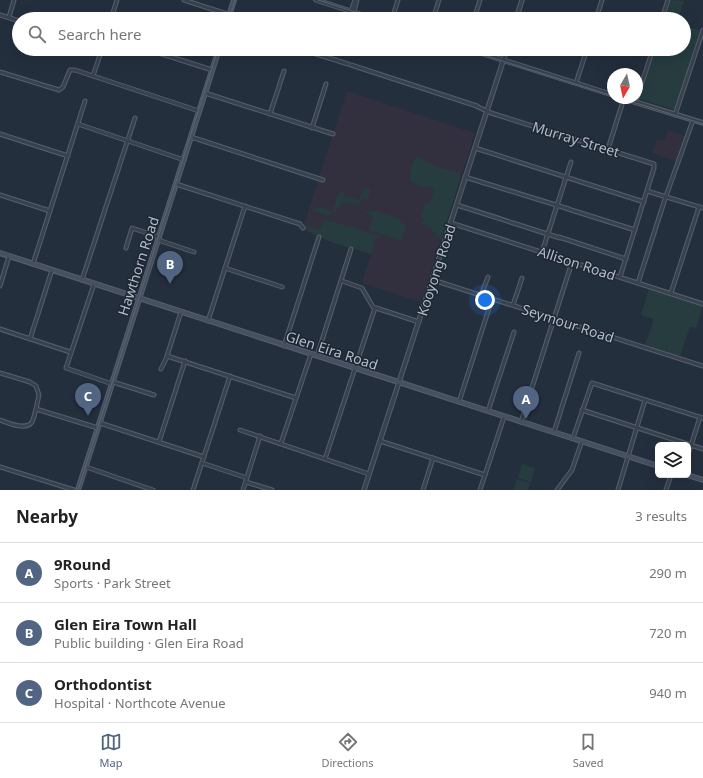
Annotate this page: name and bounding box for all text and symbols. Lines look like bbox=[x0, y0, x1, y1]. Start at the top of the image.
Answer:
search box bbox=[12, 12, 691, 56]
icon: search bbox=[26, 23, 48, 45]
text: Search here bbox=[58, 24, 141, 44]
north arrow bbox=[607, 68, 643, 104]
street label: Murray Street bbox=[530, 117, 622, 161]
street label: Hawthorn Road bbox=[113, 214, 163, 318]
street label: Kooyong Road bbox=[412, 222, 460, 318]
street label: Allison Road bbox=[536, 241, 618, 285]
pin: B bbox=[157, 251, 183, 284]
your location bbox=[475, 290, 495, 310]
street label: Seymour Road bbox=[520, 299, 616, 347]
street label: Glen Eira Road bbox=[283, 326, 381, 374]
pin: C bbox=[75, 383, 101, 416]
pin: A bbox=[513, 386, 539, 419]
map controls bbox=[655, 442, 691, 478]
button: layers bbox=[655, 442, 691, 478]
text: Nearby bbox=[16, 505, 78, 528]
text: 3 results bbox=[635, 507, 687, 525]
text: 9Round bbox=[54, 554, 111, 574]
text: A bbox=[25, 564, 34, 582]
text: 290 m bbox=[649, 564, 687, 582]
text: Sports · Park Street bbox=[54, 574, 171, 592]
text: Glen Eira Town Hall bbox=[54, 614, 197, 634]
text: B bbox=[25, 624, 33, 642]
text: 720 m bbox=[649, 624, 687, 642]
text: Public building · Glen Eira Road bbox=[54, 634, 244, 652]
text: Orthodontist bbox=[54, 674, 152, 694]
text: C bbox=[25, 684, 33, 702]
text: 940 m bbox=[649, 684, 687, 702]
text: Hospital · Northcote Avenue bbox=[54, 694, 226, 712]
tab: Map bbox=[100, 731, 122, 770]
tab: Directions bbox=[321, 731, 374, 770]
tab: Saved bbox=[573, 731, 603, 770]

